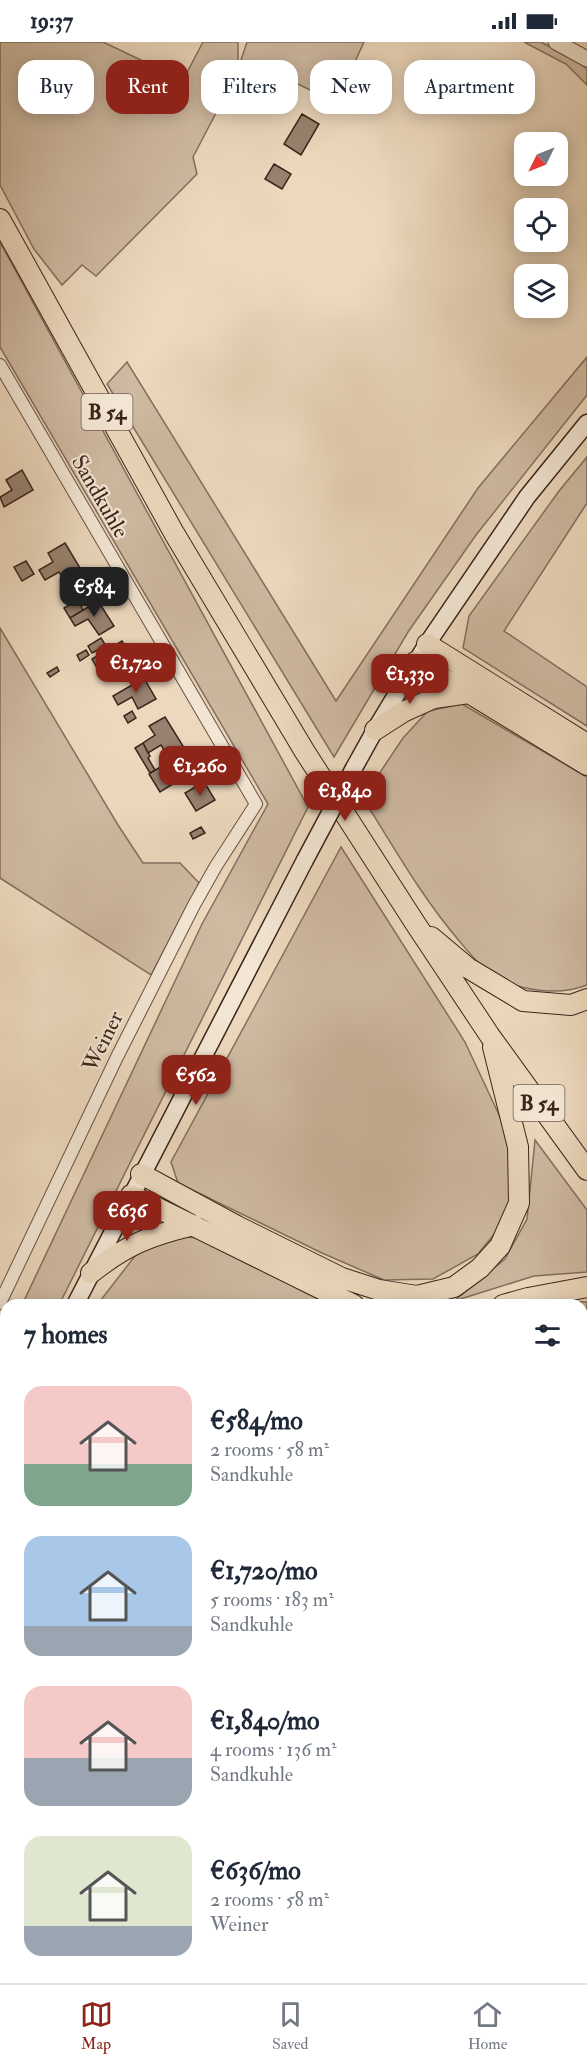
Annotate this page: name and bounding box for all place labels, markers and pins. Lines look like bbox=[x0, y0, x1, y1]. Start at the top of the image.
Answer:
pin: €584 bbox=[58, 567, 130, 618]
pin: €1,720 bbox=[87, 643, 185, 694]
pin: €1,330 bbox=[361, 654, 459, 705]
pin: €1,260 bbox=[151, 746, 249, 797]
pin: €1,840 bbox=[296, 771, 394, 822]
pin: €562 bbox=[160, 1055, 232, 1106]
pin: €636 bbox=[91, 1191, 163, 1242]

